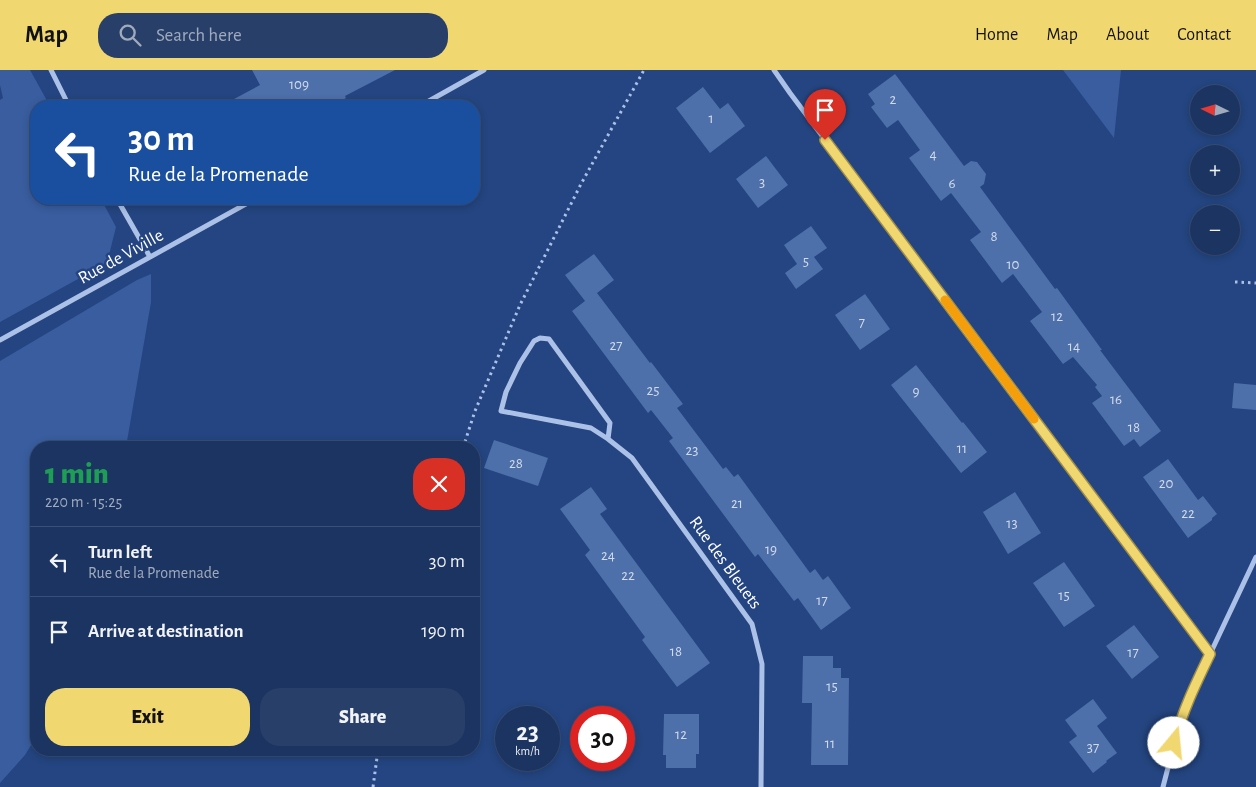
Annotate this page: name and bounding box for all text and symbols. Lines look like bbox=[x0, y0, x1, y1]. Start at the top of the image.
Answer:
search box bbox=[98, 13, 448, 58]
icon: search bbox=[116, 21, 144, 49]
text: Map bbox=[25, 23, 68, 47]
text: Search here bbox=[156, 26, 242, 45]
text: Home bbox=[975, 26, 1018, 44]
text: Map bbox=[1046, 26, 1078, 44]
text: About bbox=[1106, 26, 1149, 44]
text: Contact bbox=[1177, 26, 1231, 44]
house number: 109 bbox=[289, 77, 309, 92]
north arrow bbox=[1190, 85, 1240, 135]
map controls bbox=[1190, 85, 1240, 255]
pin bbox=[804, 89, 846, 140]
house number: 2 bbox=[890, 92, 897, 107]
icon: arrive bbox=[811, 96, 839, 124]
house number: 1 bbox=[708, 111, 714, 126]
icon: left bbox=[45, 120, 110, 185]
text: 30 m bbox=[128, 122, 195, 157]
button: + bbox=[1190, 145, 1240, 195]
house number: 4 bbox=[929, 147, 937, 162]
text: Rue de la Promenade bbox=[128, 163, 309, 185]
house number: 3 bbox=[759, 175, 765, 190]
house number: 6 bbox=[948, 176, 956, 191]
button: − bbox=[1190, 205, 1240, 255]
street label: Rue de Viville bbox=[75, 226, 167, 288]
house number: 8 bbox=[990, 229, 998, 244]
house number: 5 bbox=[803, 254, 809, 269]
house number: 10 bbox=[1006, 257, 1020, 272]
house number: 12 bbox=[1051, 309, 1063, 324]
house number: 7 bbox=[859, 315, 865, 330]
house number: 27 bbox=[609, 338, 623, 353]
house number: 14 bbox=[1068, 339, 1080, 354]
house number: 25 bbox=[646, 383, 660, 398]
house number: 9 bbox=[912, 384, 920, 399]
house number: 16 bbox=[1110, 392, 1122, 407]
house number: 18 bbox=[1128, 420, 1140, 435]
house number: 11 bbox=[957, 441, 967, 456]
house number: 23 bbox=[685, 443, 699, 458]
house number: 28 bbox=[509, 456, 523, 471]
button: close bbox=[413, 458, 465, 510]
text: 1 min bbox=[45, 459, 109, 489]
house number: 20 bbox=[1159, 476, 1173, 491]
text: 220 m · 15:25 bbox=[45, 494, 122, 510]
house number: 21 bbox=[731, 496, 743, 511]
house number: 22 bbox=[1181, 506, 1195, 521]
street label: Rue des Bleuets bbox=[686, 513, 764, 613]
house number: 13 bbox=[1006, 516, 1018, 531]
house number: 19 bbox=[765, 542, 777, 557]
text: Turn left bbox=[88, 543, 152, 562]
icon: left bbox=[45, 548, 73, 576]
house number: 24 bbox=[601, 548, 615, 563]
text: 30 m bbox=[429, 552, 465, 571]
text: Rue de la Promenade bbox=[88, 565, 219, 581]
house number: 22 bbox=[621, 568, 635, 583]
house number: 15 bbox=[1058, 588, 1070, 603]
house number: 17 bbox=[816, 593, 828, 608]
icon: arrive bbox=[45, 618, 73, 646]
text: Arrive at destination bbox=[88, 622, 244, 641]
text: 190 m bbox=[421, 622, 465, 641]
house number: 18 bbox=[670, 644, 682, 659]
house number: 17 bbox=[1127, 645, 1139, 660]
house number: 15 bbox=[826, 679, 838, 694]
button: Exit bbox=[45, 688, 250, 746]
button: Share bbox=[260, 688, 465, 746]
speed limit sign: 30 bbox=[570, 706, 635, 771]
position arrow bbox=[1147, 716, 1199, 768]
text: 23 bbox=[516, 720, 539, 745]
house number: 12 bbox=[675, 727, 687, 742]
house number: 11 bbox=[825, 736, 835, 751]
house number: 37 bbox=[1087, 740, 1099, 755]
text: km/h bbox=[515, 745, 540, 757]

